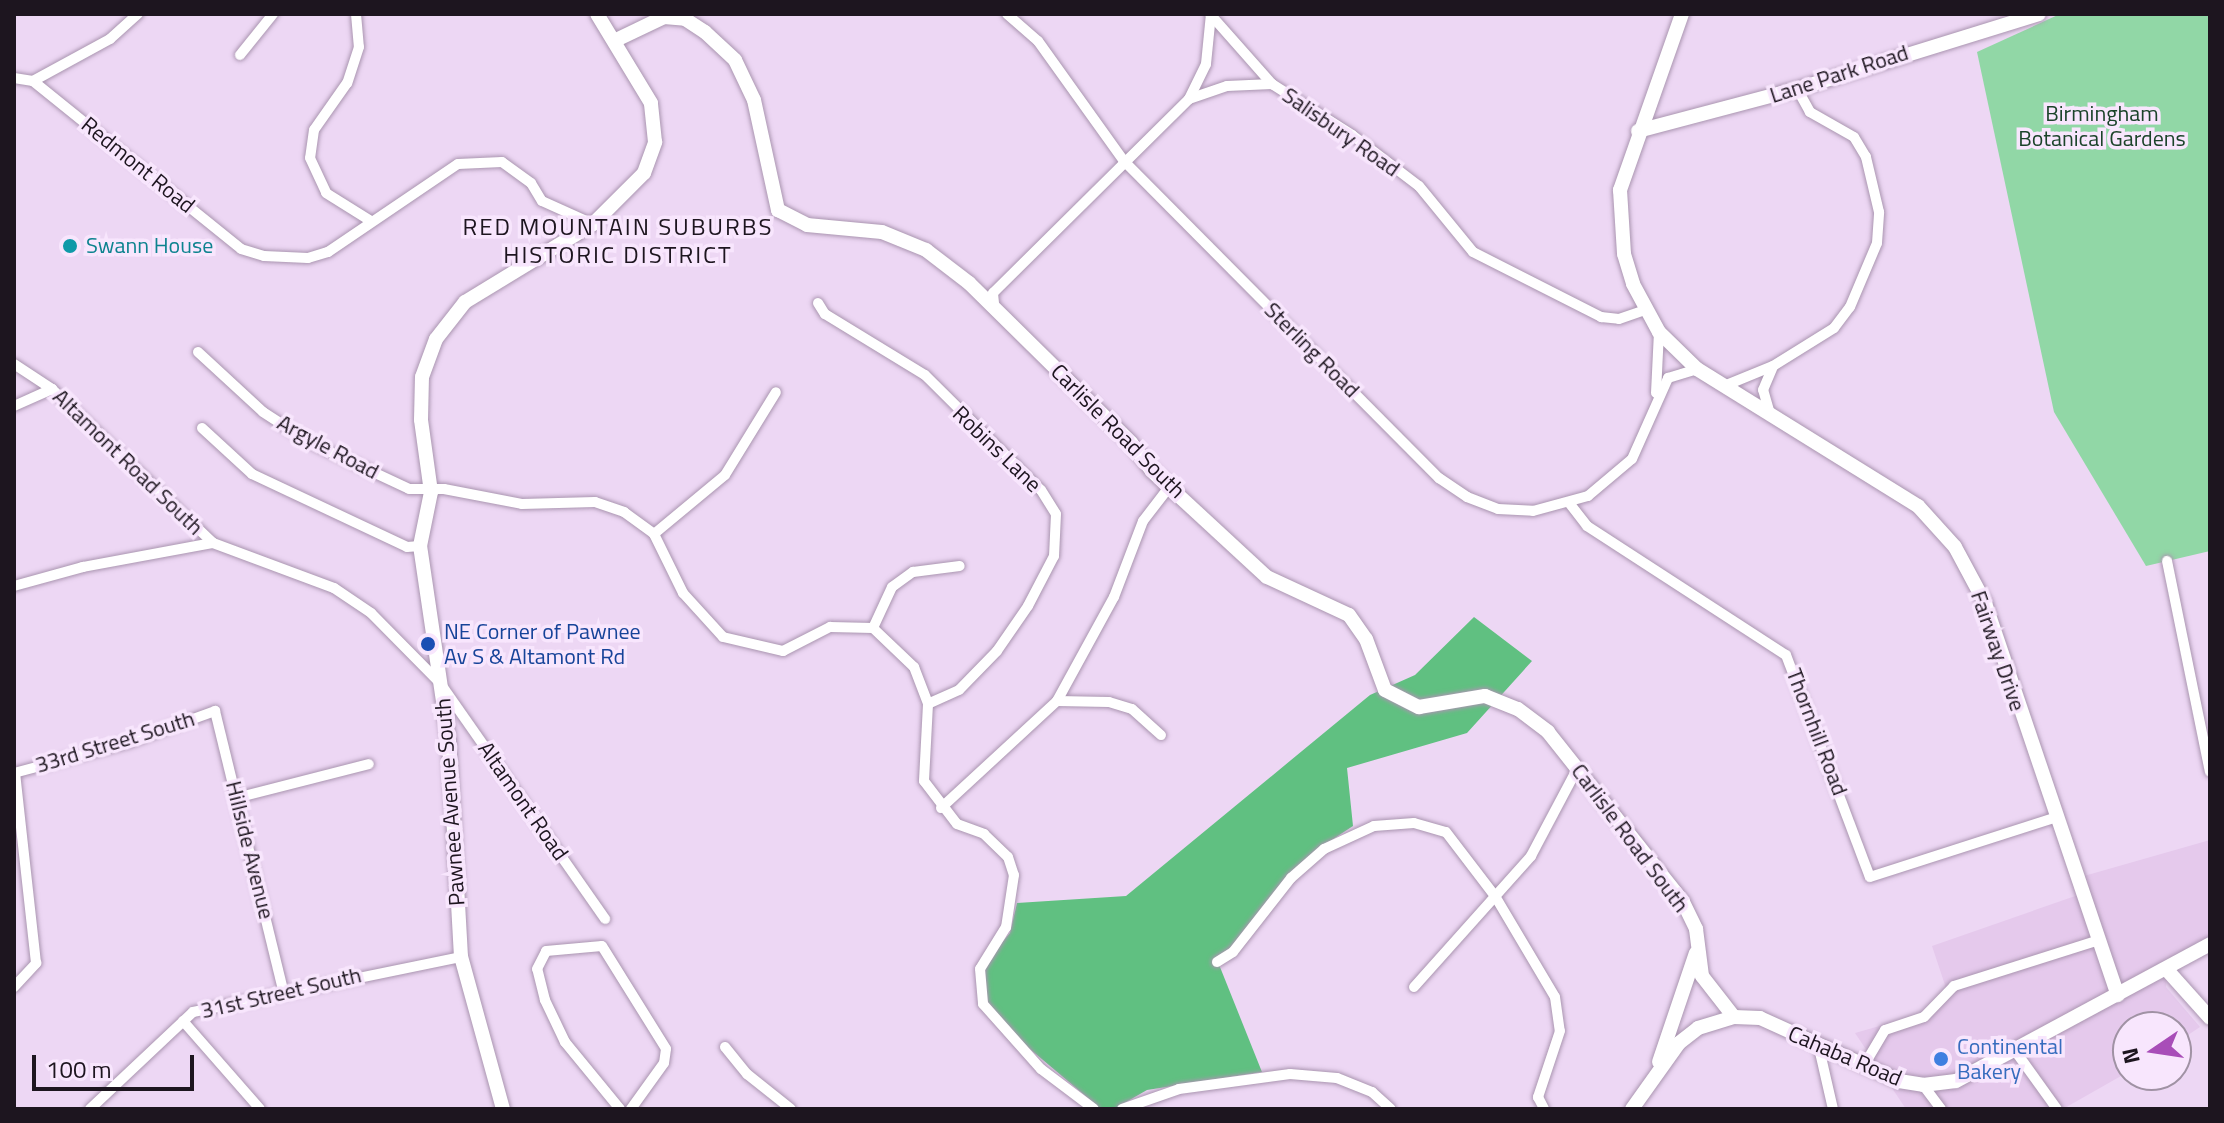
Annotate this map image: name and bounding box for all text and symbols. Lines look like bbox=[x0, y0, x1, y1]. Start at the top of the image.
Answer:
street label: Lane Park Road bbox=[1766, 39, 1912, 109]
street label: Salisbury Road bbox=[1277, 82, 1405, 182]
park label: Birmingham Botanical Gardens bbox=[2018, 100, 2186, 152]
street label: Redmont Road bbox=[76, 111, 200, 219]
district label: RED MOUNTAIN SUBURBS HISTORIC DISTRICT bbox=[463, 213, 773, 269]
place label: Swann House bbox=[86, 233, 213, 259]
marker: Swann House bbox=[61, 237, 79, 255]
street label: Sterling Road bbox=[1259, 297, 1365, 403]
street label: Carlisle Road South bbox=[1045, 358, 1191, 504]
street label: Altamont Road South bbox=[47, 384, 209, 540]
street label: Robins Lane bbox=[947, 400, 1047, 498]
street label: Argyle Road bbox=[273, 409, 383, 485]
street label: Fairway Drive bbox=[1965, 587, 2031, 715]
place label: NE Corner of Pawnee Av S & Altamont Rd bbox=[444, 618, 641, 670]
marker: NE Corner of Pawnee Av S & Altamont Rd bbox=[419, 635, 437, 653]
street label: Thornhill Road bbox=[1781, 665, 1853, 799]
street label: Pawnee Avenue South bbox=[430, 697, 470, 907]
street label: 33rd Street South bbox=[32, 705, 198, 779]
street label: Altamont Road bbox=[472, 737, 574, 865]
street label: Carlisle Road South bbox=[1566, 759, 1694, 917]
street label: Hillside Avenue bbox=[220, 778, 280, 922]
street label: 31st Street South bbox=[198, 962, 364, 1024]
north arrow bbox=[2112, 1011, 2192, 1091]
street label: Cahaba Road bbox=[1784, 1020, 1906, 1092]
place label: Continental Bakery bbox=[1957, 1033, 2063, 1084]
scale bar bbox=[36, 1039, 198, 1089]
text: N bbox=[2112, 1045, 2149, 1067]
marker: Continental Bakery bbox=[1932, 1050, 1950, 1068]
text: 100 m bbox=[46, 1051, 112, 1087]

